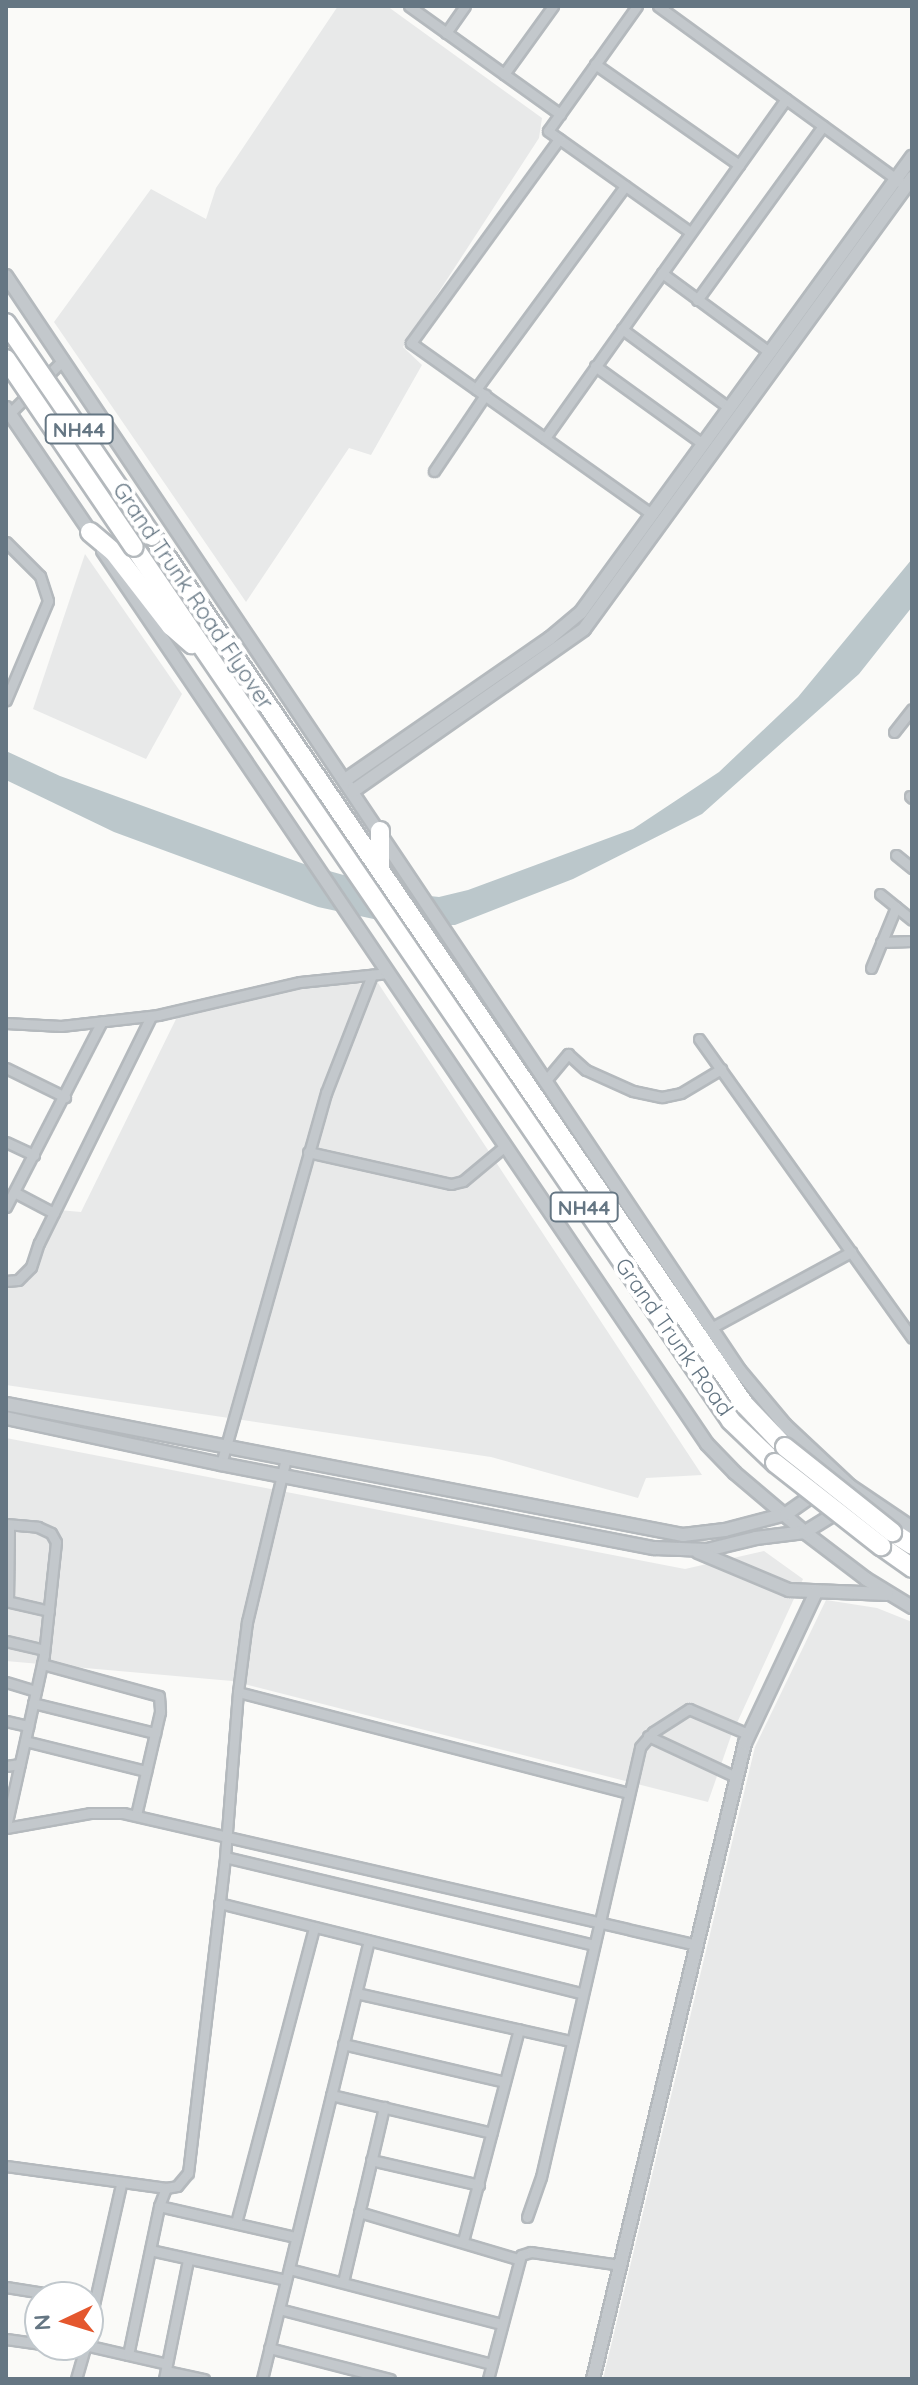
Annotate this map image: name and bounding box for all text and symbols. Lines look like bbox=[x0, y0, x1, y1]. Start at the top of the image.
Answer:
road number: NH44 bbox=[43, 413, 115, 445]
street label: Grand Trunk Road Flyover bbox=[107, 477, 279, 715]
road number: NH44 bbox=[548, 1191, 620, 1223]
street label: Grand Trunk Road bbox=[610, 1253, 738, 1421]
north arrow bbox=[24, 2281, 104, 2361]
text: N bbox=[28, 2313, 57, 2332]

